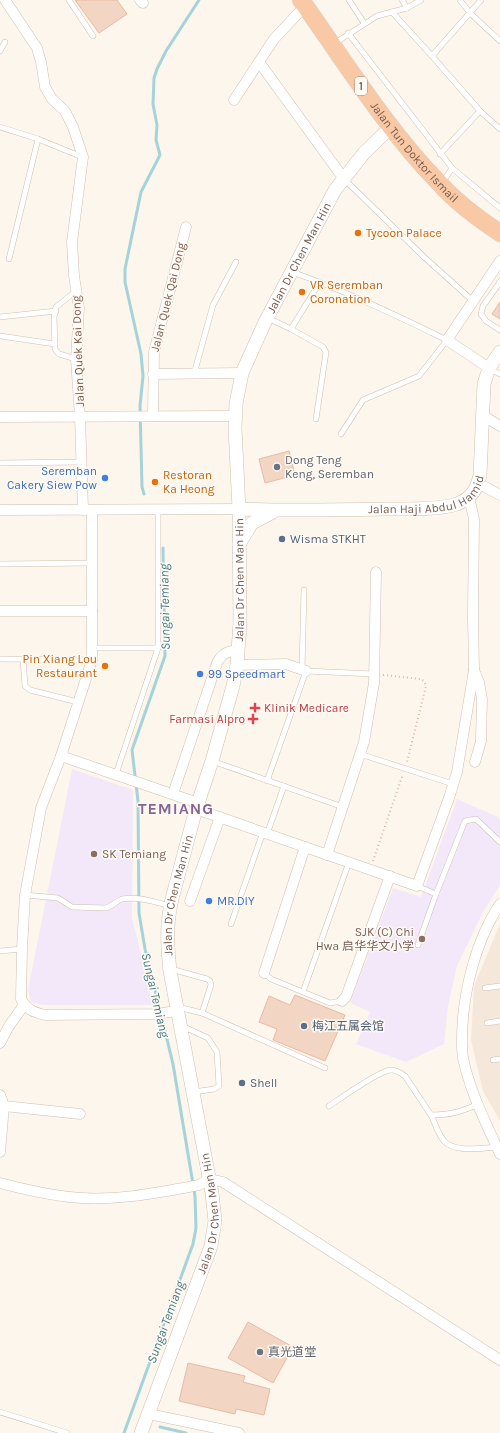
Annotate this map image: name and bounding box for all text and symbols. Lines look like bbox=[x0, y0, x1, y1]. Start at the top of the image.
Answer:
road number: 1 bbox=[355, 77, 367, 95]
street label: Jalan Tun Doktor Ismail bbox=[368, 99, 461, 206]
street label: Jalan Dr Chen Man Hin bbox=[264, 200, 334, 315]
place label: Tycoon Palace bbox=[366, 226, 442, 240]
marker: Tycoon Palace bbox=[353, 228, 363, 238]
street label: Jalan Quek Qai Dong bbox=[148, 241, 188, 353]
place label: VR Seremban Coronation bbox=[310, 278, 383, 306]
marker: VR Seremban Coronation bbox=[297, 287, 307, 297]
street label: Jalan Quek Kai Dong bbox=[69, 295, 87, 407]
place label: Dong Teng Keng, Seremban bbox=[285, 453, 374, 481]
marker: Dong Teng Keng, Seremban bbox=[272, 462, 282, 472]
place label: Seremban Cakery Siew Pow bbox=[7, 464, 97, 492]
place label: Restoran Ka Heong bbox=[163, 468, 215, 496]
marker: Seremban Cakery Siew Pow bbox=[100, 473, 110, 483]
street label: Jalan Haji Abdul Hamid bbox=[368, 474, 487, 516]
marker: Restoran Ka Heong bbox=[150, 477, 160, 487]
street label: Jalan Dr Chen Man Hin bbox=[232, 518, 247, 642]
place label: Wisma STKHT bbox=[290, 532, 366, 546]
marker: Wisma STKHT bbox=[277, 534, 287, 544]
water label: Sungai Temiang bbox=[156, 562, 173, 650]
place label: Pin Xiang Lou Restaurant bbox=[23, 652, 97, 680]
marker: Pin Xiang Lou Restaurant bbox=[100, 661, 110, 671]
place label: 99 Speedmart bbox=[208, 667, 286, 681]
marker: 99 Speedmart bbox=[195, 669, 205, 679]
place label: Klinik Medicare bbox=[264, 701, 349, 715]
marker: Klinik Medicare bbox=[249, 702, 261, 714]
place label: Farmasi Alpro bbox=[169, 712, 245, 726]
marker: Farmasi Alpro bbox=[248, 714, 258, 724]
district label: TEMIANG bbox=[138, 799, 214, 818]
street label: Jalan Dr Chen Man Hin bbox=[161, 833, 196, 956]
place label: SK Temiang bbox=[102, 847, 166, 861]
marker: SK Temiang bbox=[89, 849, 99, 859]
place label: MR.DIY bbox=[217, 894, 255, 908]
marker: MR.DIY bbox=[204, 896, 214, 906]
place label: SJK (C) Chi Hwa 启华华文小学 bbox=[316, 925, 414, 953]
marker: SJK (C) Chi Hwa 启华华文小学 bbox=[417, 934, 427, 944]
water label: Sungai Temiang bbox=[138, 951, 173, 1040]
place label: 梅江五属会馆 bbox=[312, 1019, 384, 1033]
marker: 梅江五属会馆 bbox=[299, 1021, 309, 1031]
place label: Shell bbox=[250, 1076, 277, 1090]
marker: Shell bbox=[237, 1078, 247, 1088]
street label: Jalan Dr Chen Man Hin bbox=[194, 1152, 222, 1276]
water label: Sungai Temiang bbox=[144, 1278, 188, 1365]
place label: 真光道堂 bbox=[268, 1345, 316, 1359]
marker: 真光道堂 bbox=[255, 1347, 265, 1357]

